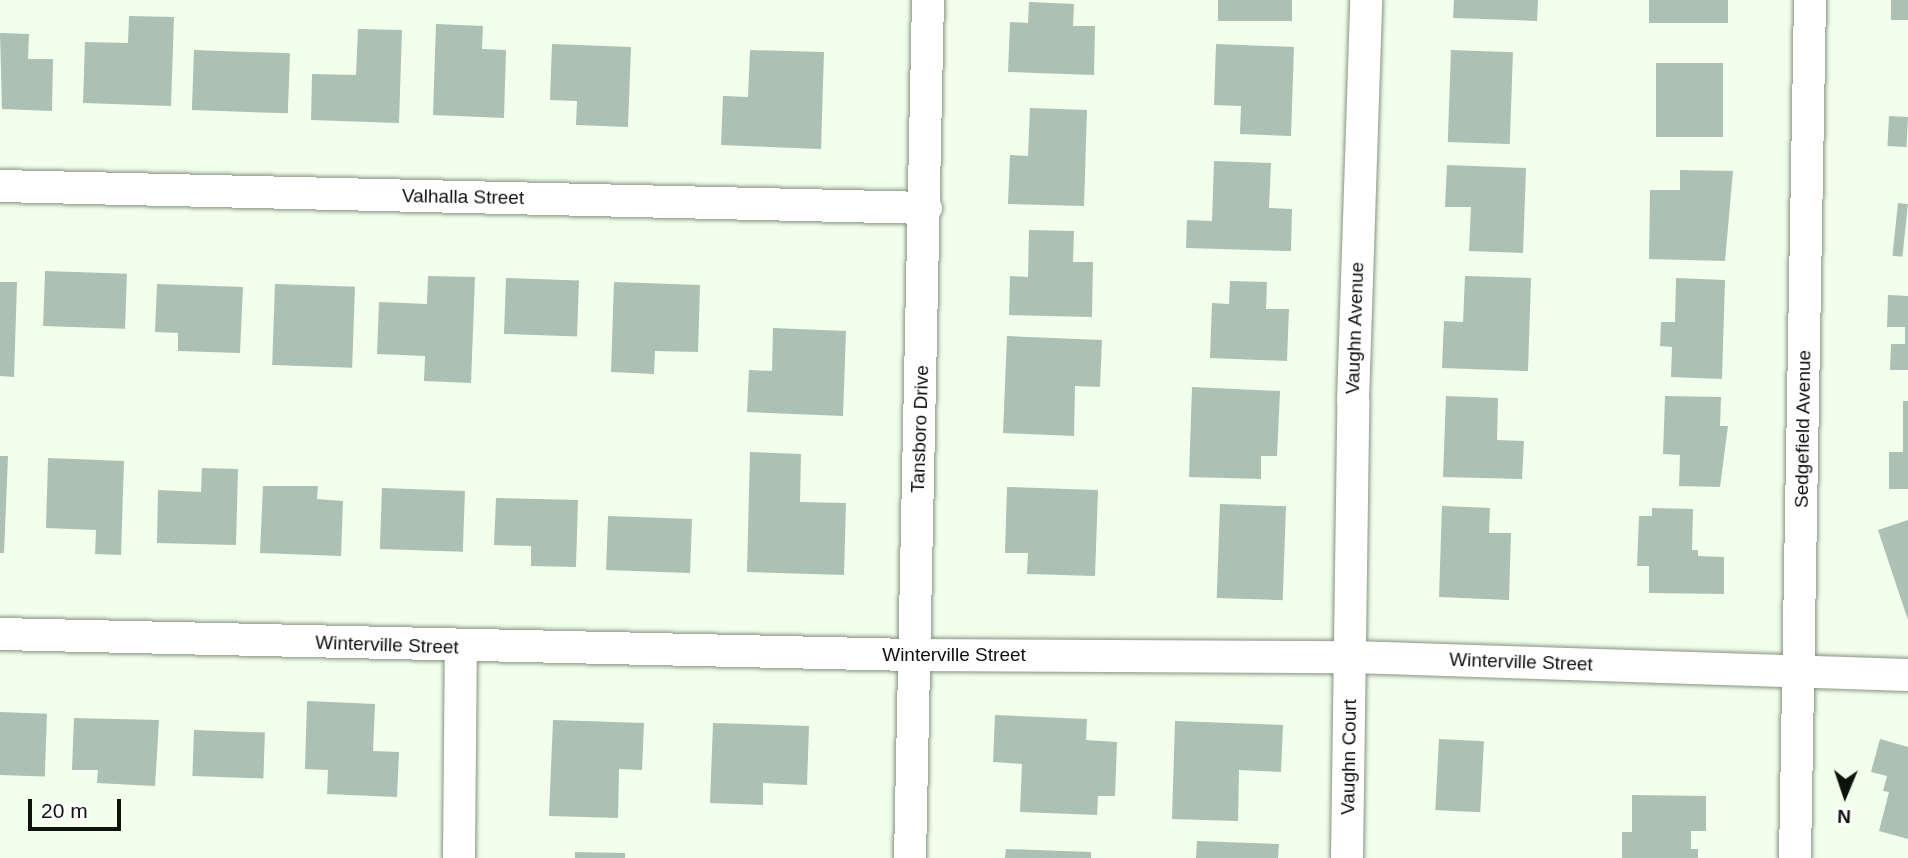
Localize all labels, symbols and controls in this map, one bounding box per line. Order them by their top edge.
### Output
street label: Valhalla Street [402,185,524,209]
street label: Vaughn Avenue [1341,261,1369,395]
street label: Sedgefield Avenue [1790,349,1816,509]
street label: Tansboro Drive [906,365,934,493]
street label: Winterville Street [315,631,459,659]
street label: Winterville Street [882,644,1026,666]
street label: Winterville Street [1449,648,1593,676]
street label: Vaughn Court [1337,699,1361,815]
north arrow [1810,760,1880,830]
scale bar [32,784,124,828]
text: 20 m [41,799,88,822]
text: N [1837,806,1851,827]

